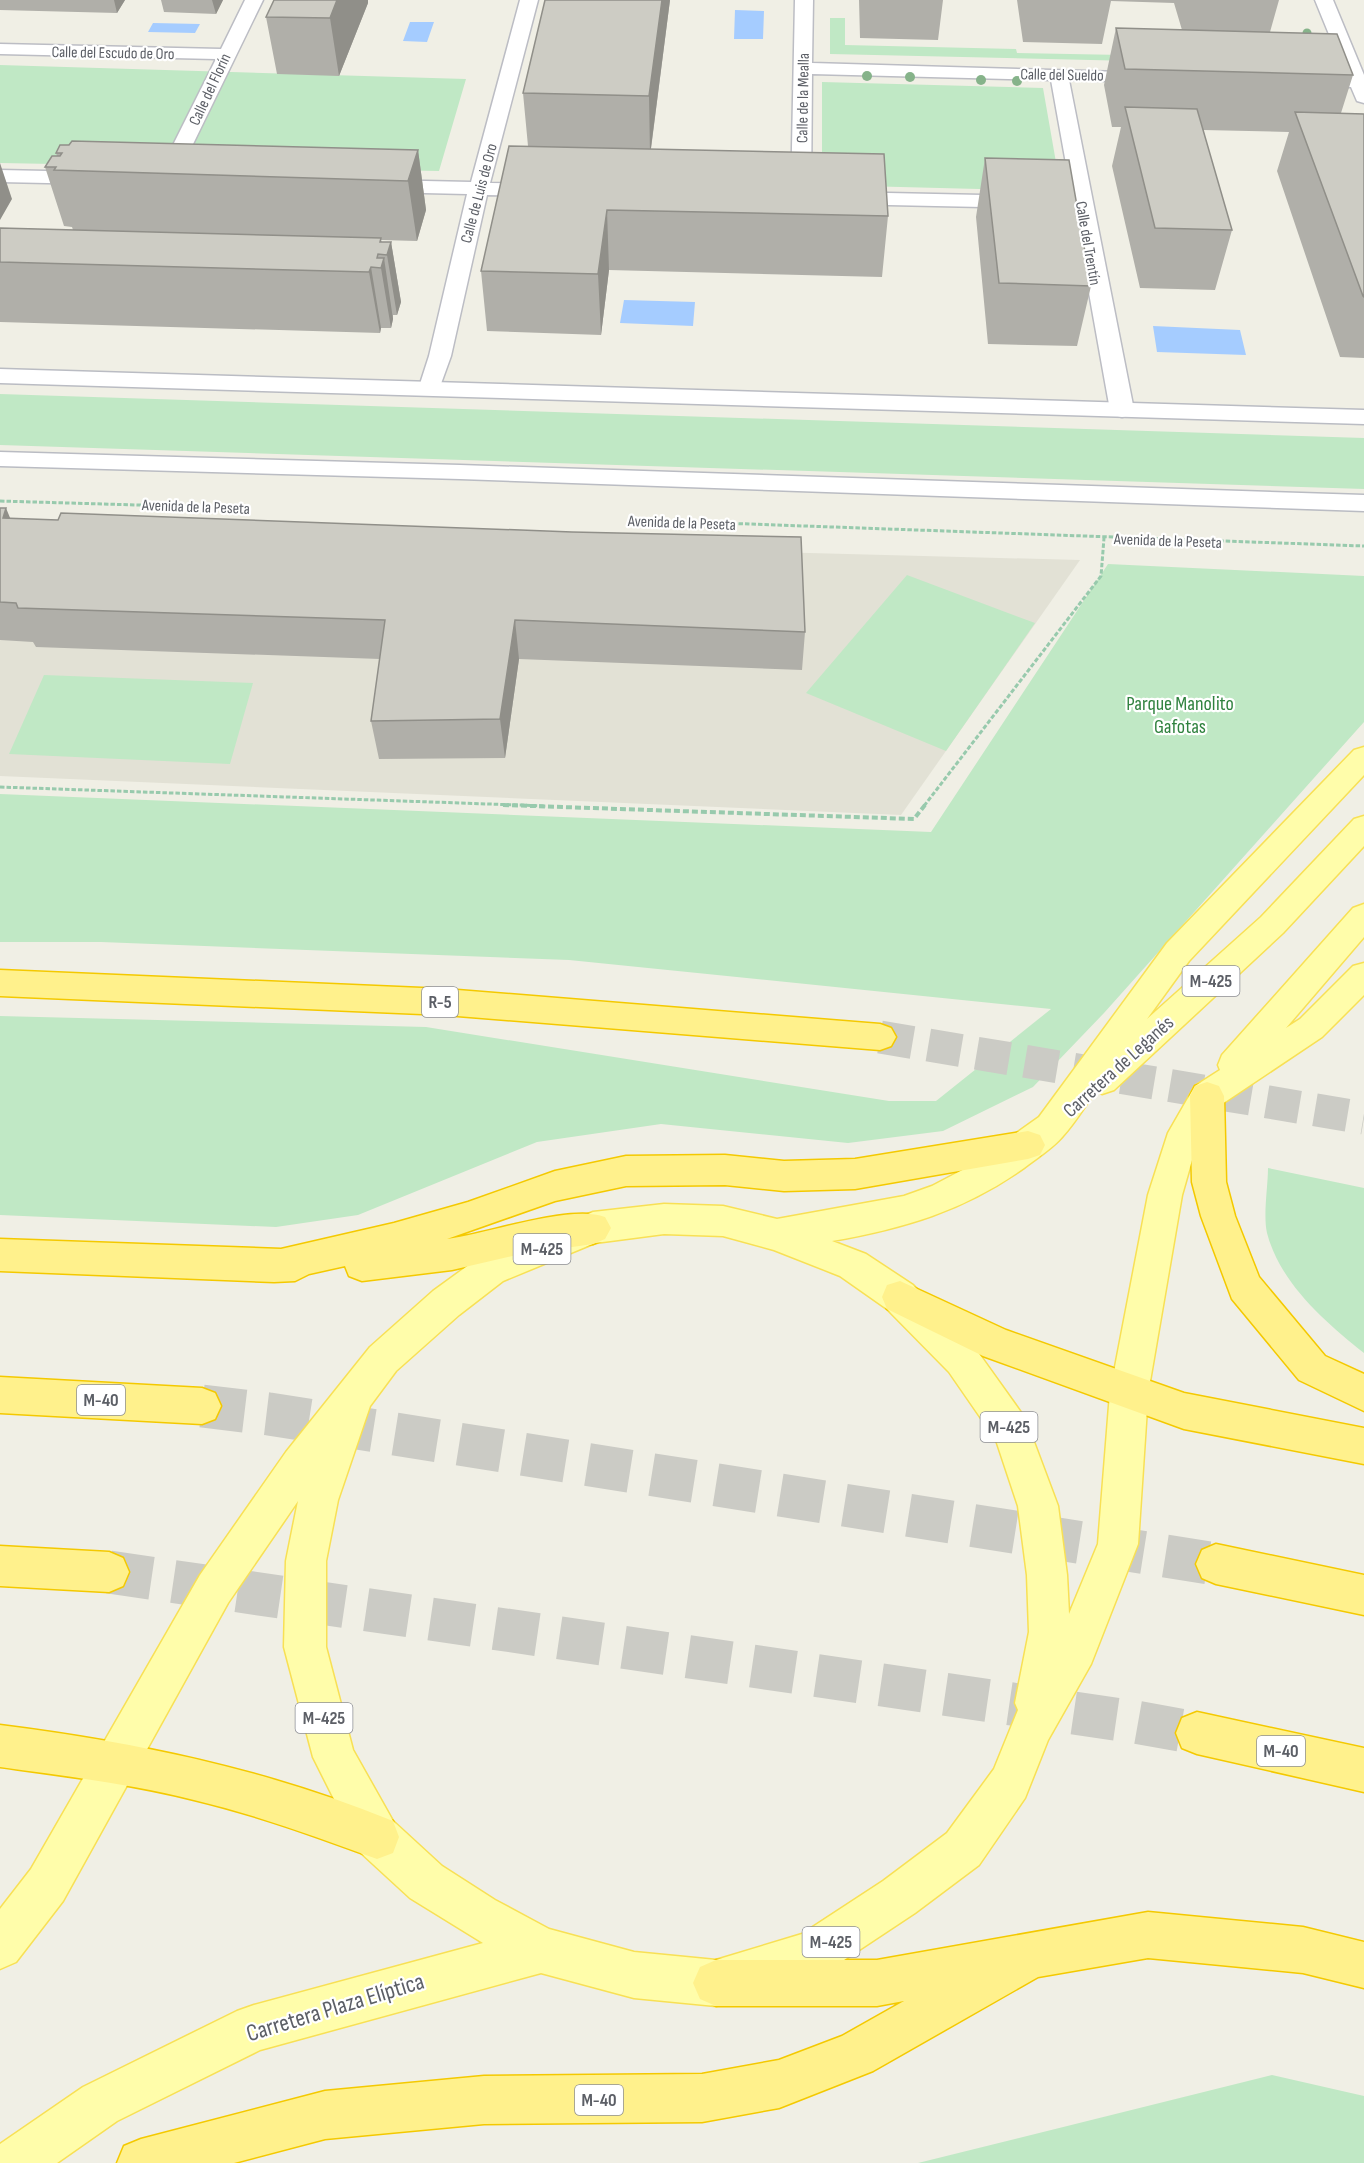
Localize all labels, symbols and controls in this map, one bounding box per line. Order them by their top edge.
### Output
street label: Calle del Escudo de Oro [51,43,175,64]
street label: Calle del Florín [185,51,235,129]
street label: Calle de la Mealla [793,53,814,143]
street label: Calle del Sueldo [1020,65,1104,86]
street label: Calle de Luis de Oro [457,141,502,245]
street label: Calle del Trentín [1071,200,1104,287]
street label: Avenida de la Peseta [141,496,250,519]
street label: Avenida de la Peseta [627,512,736,535]
street label: Avenida de la Peseta [1113,530,1222,553]
park label: Parque Manolito Gafotas [1126,692,1234,739]
road number: M-425 [1182,966,1240,996]
road number: R-5 [422,987,458,1017]
street label: Carretera de Leganés [1058,1011,1179,1123]
road number: M-425 [514,1234,570,1264]
road number: M-40 [77,1385,125,1415]
road number: M-425 [980,1412,1038,1442]
road number: M-425 [296,1703,352,1733]
road number: M-40 [1257,1736,1305,1766]
road number: M-425 [802,1927,860,1957]
street label: Carretera Plaza Elíptica [243,1967,428,2048]
road number: M-40 [575,2085,623,2115]

